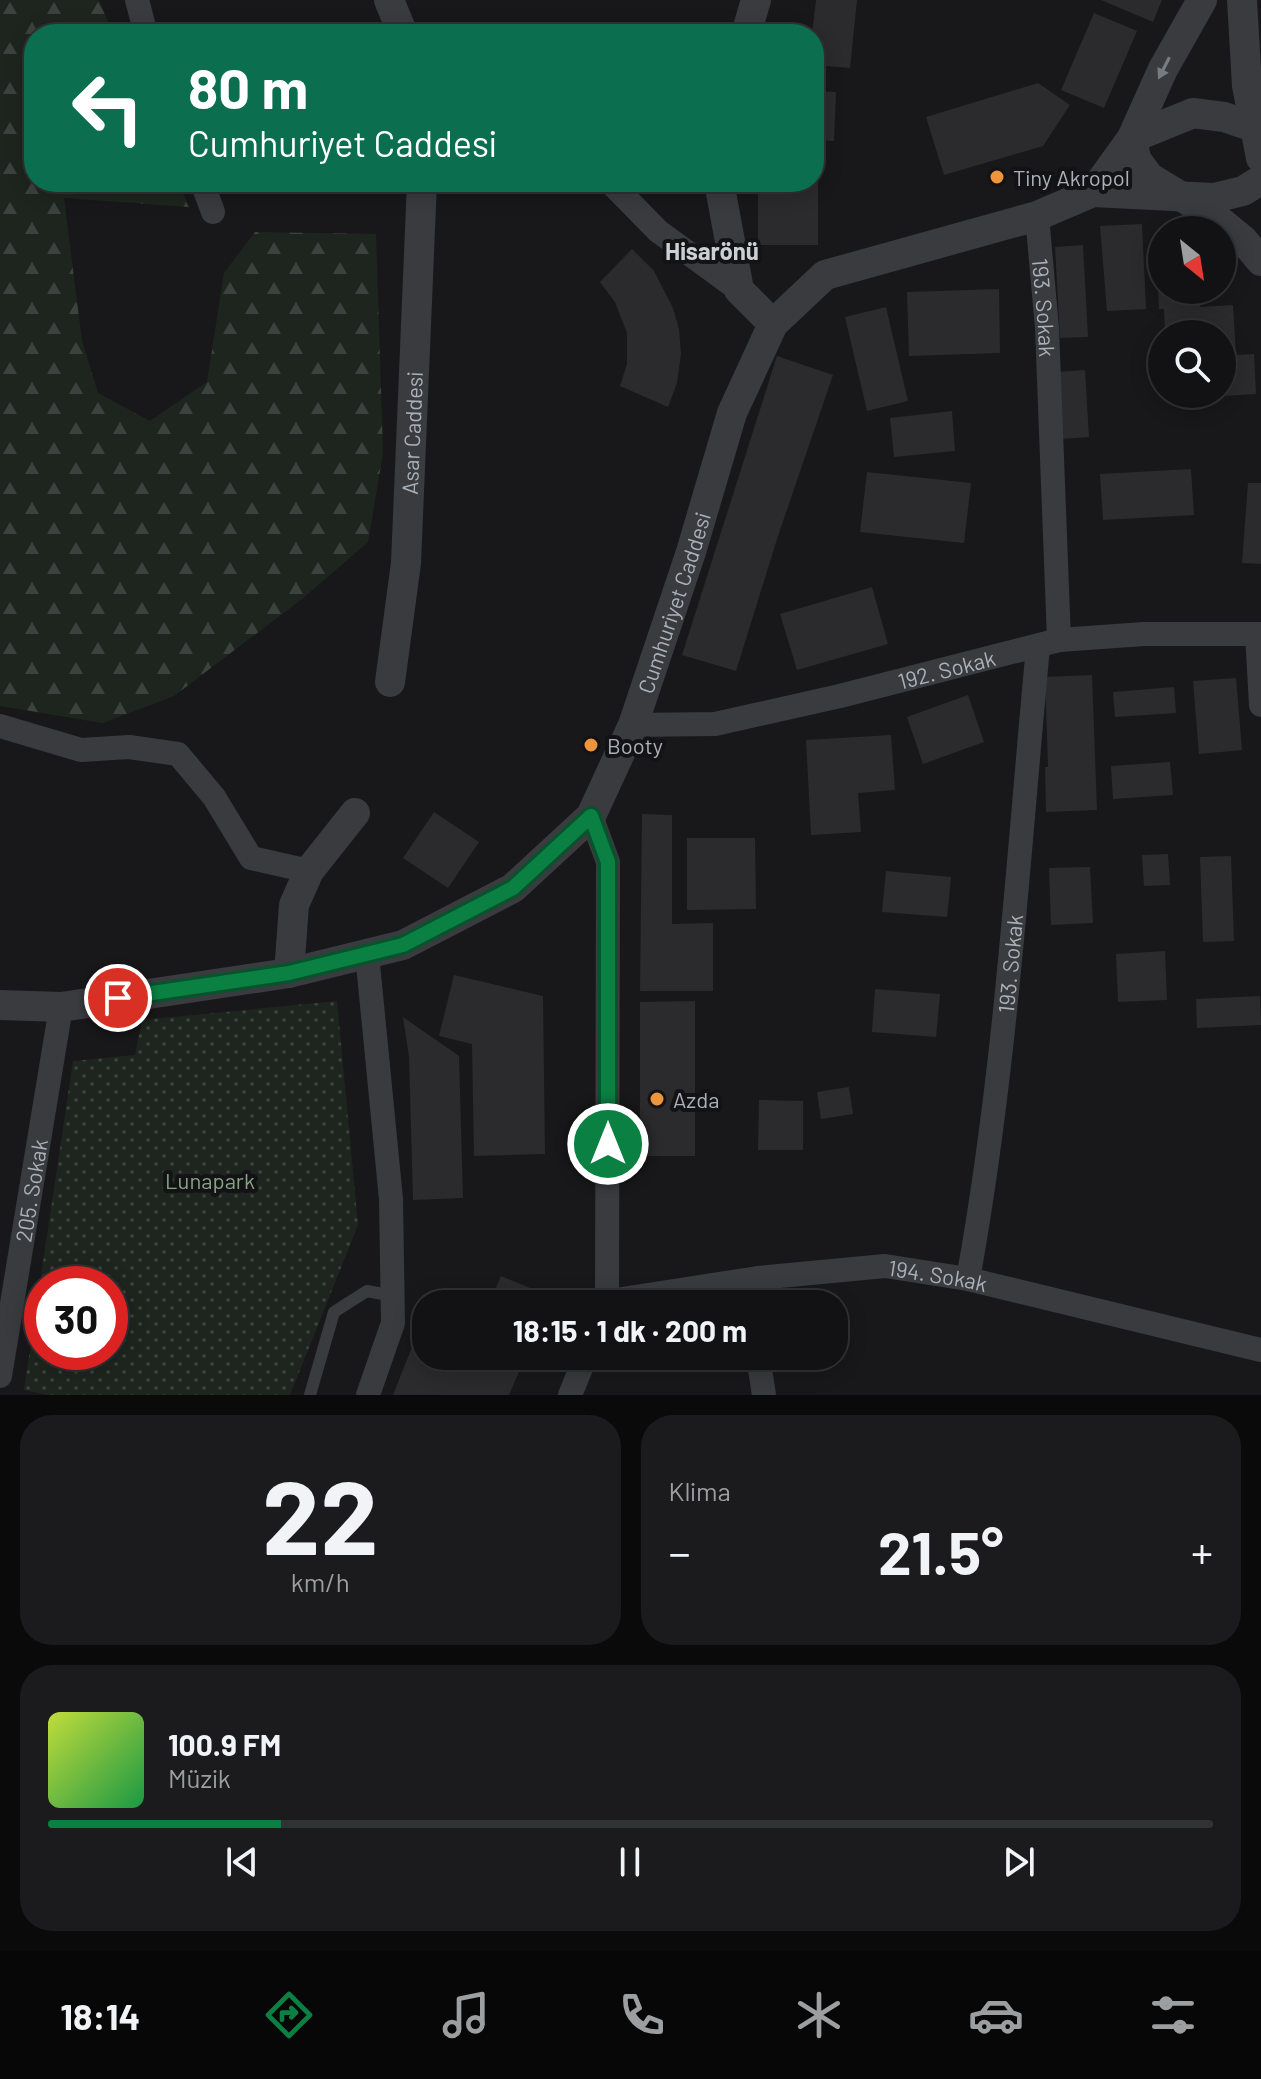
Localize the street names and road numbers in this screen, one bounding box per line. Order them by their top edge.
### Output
street label: 193. Sokak [1028,257,1061,358]
street label: Asar Caddesi [396,371,427,495]
street label: Cumhuriyet Caddesi [632,509,715,697]
street label: 192. Sokak [895,644,998,694]
street label: 193. Sokak [992,913,1027,1014]
street label: 205. Sokak [9,1137,52,1244]
street label: 194. Sokak [887,1254,990,1296]

